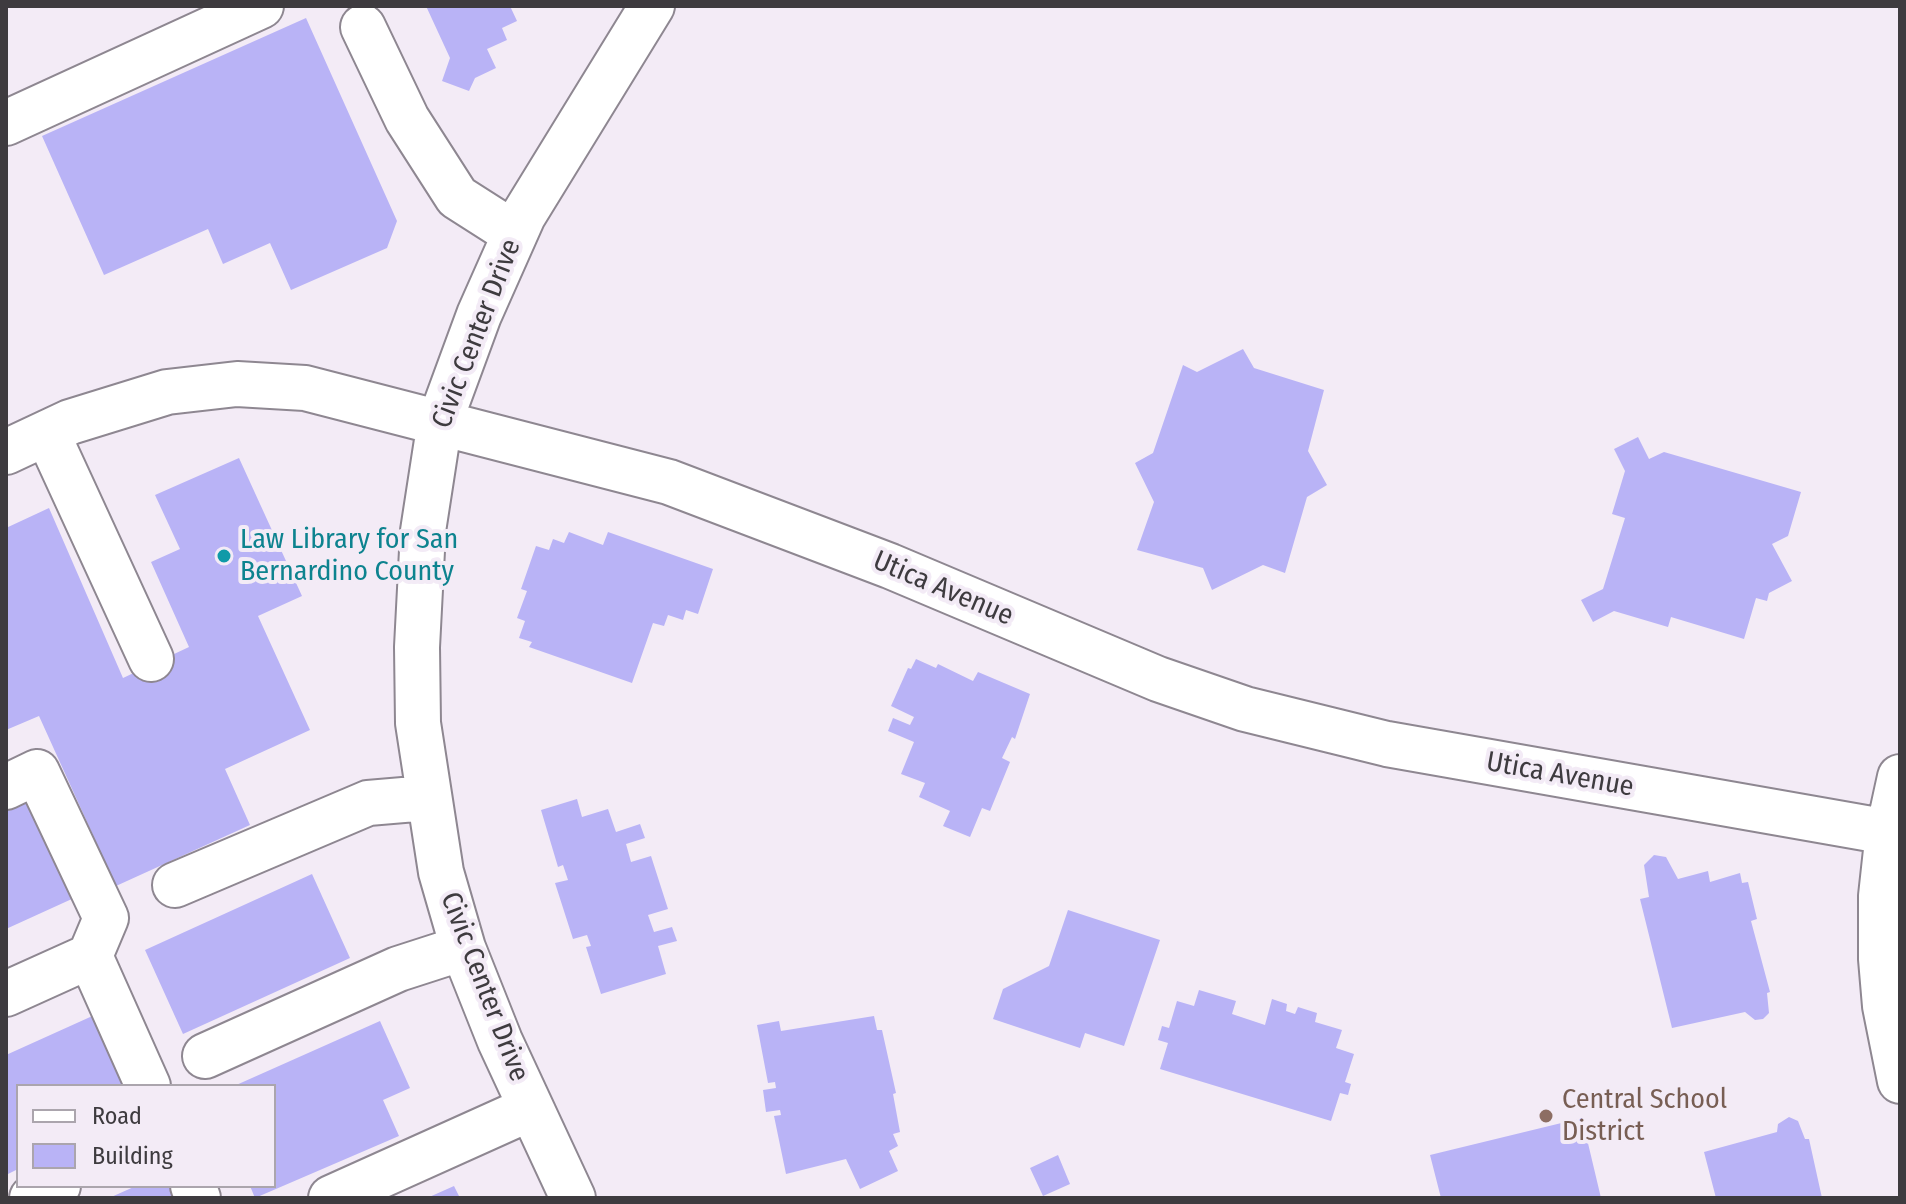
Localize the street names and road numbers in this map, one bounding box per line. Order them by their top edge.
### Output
street label: Civic Center Drive [426,235,528,433]
street label: Utica Avenue [868,544,1018,634]
street label: Utica Avenue [1484,746,1636,804]
street label: Civic Center Drive [433,888,535,1086]

